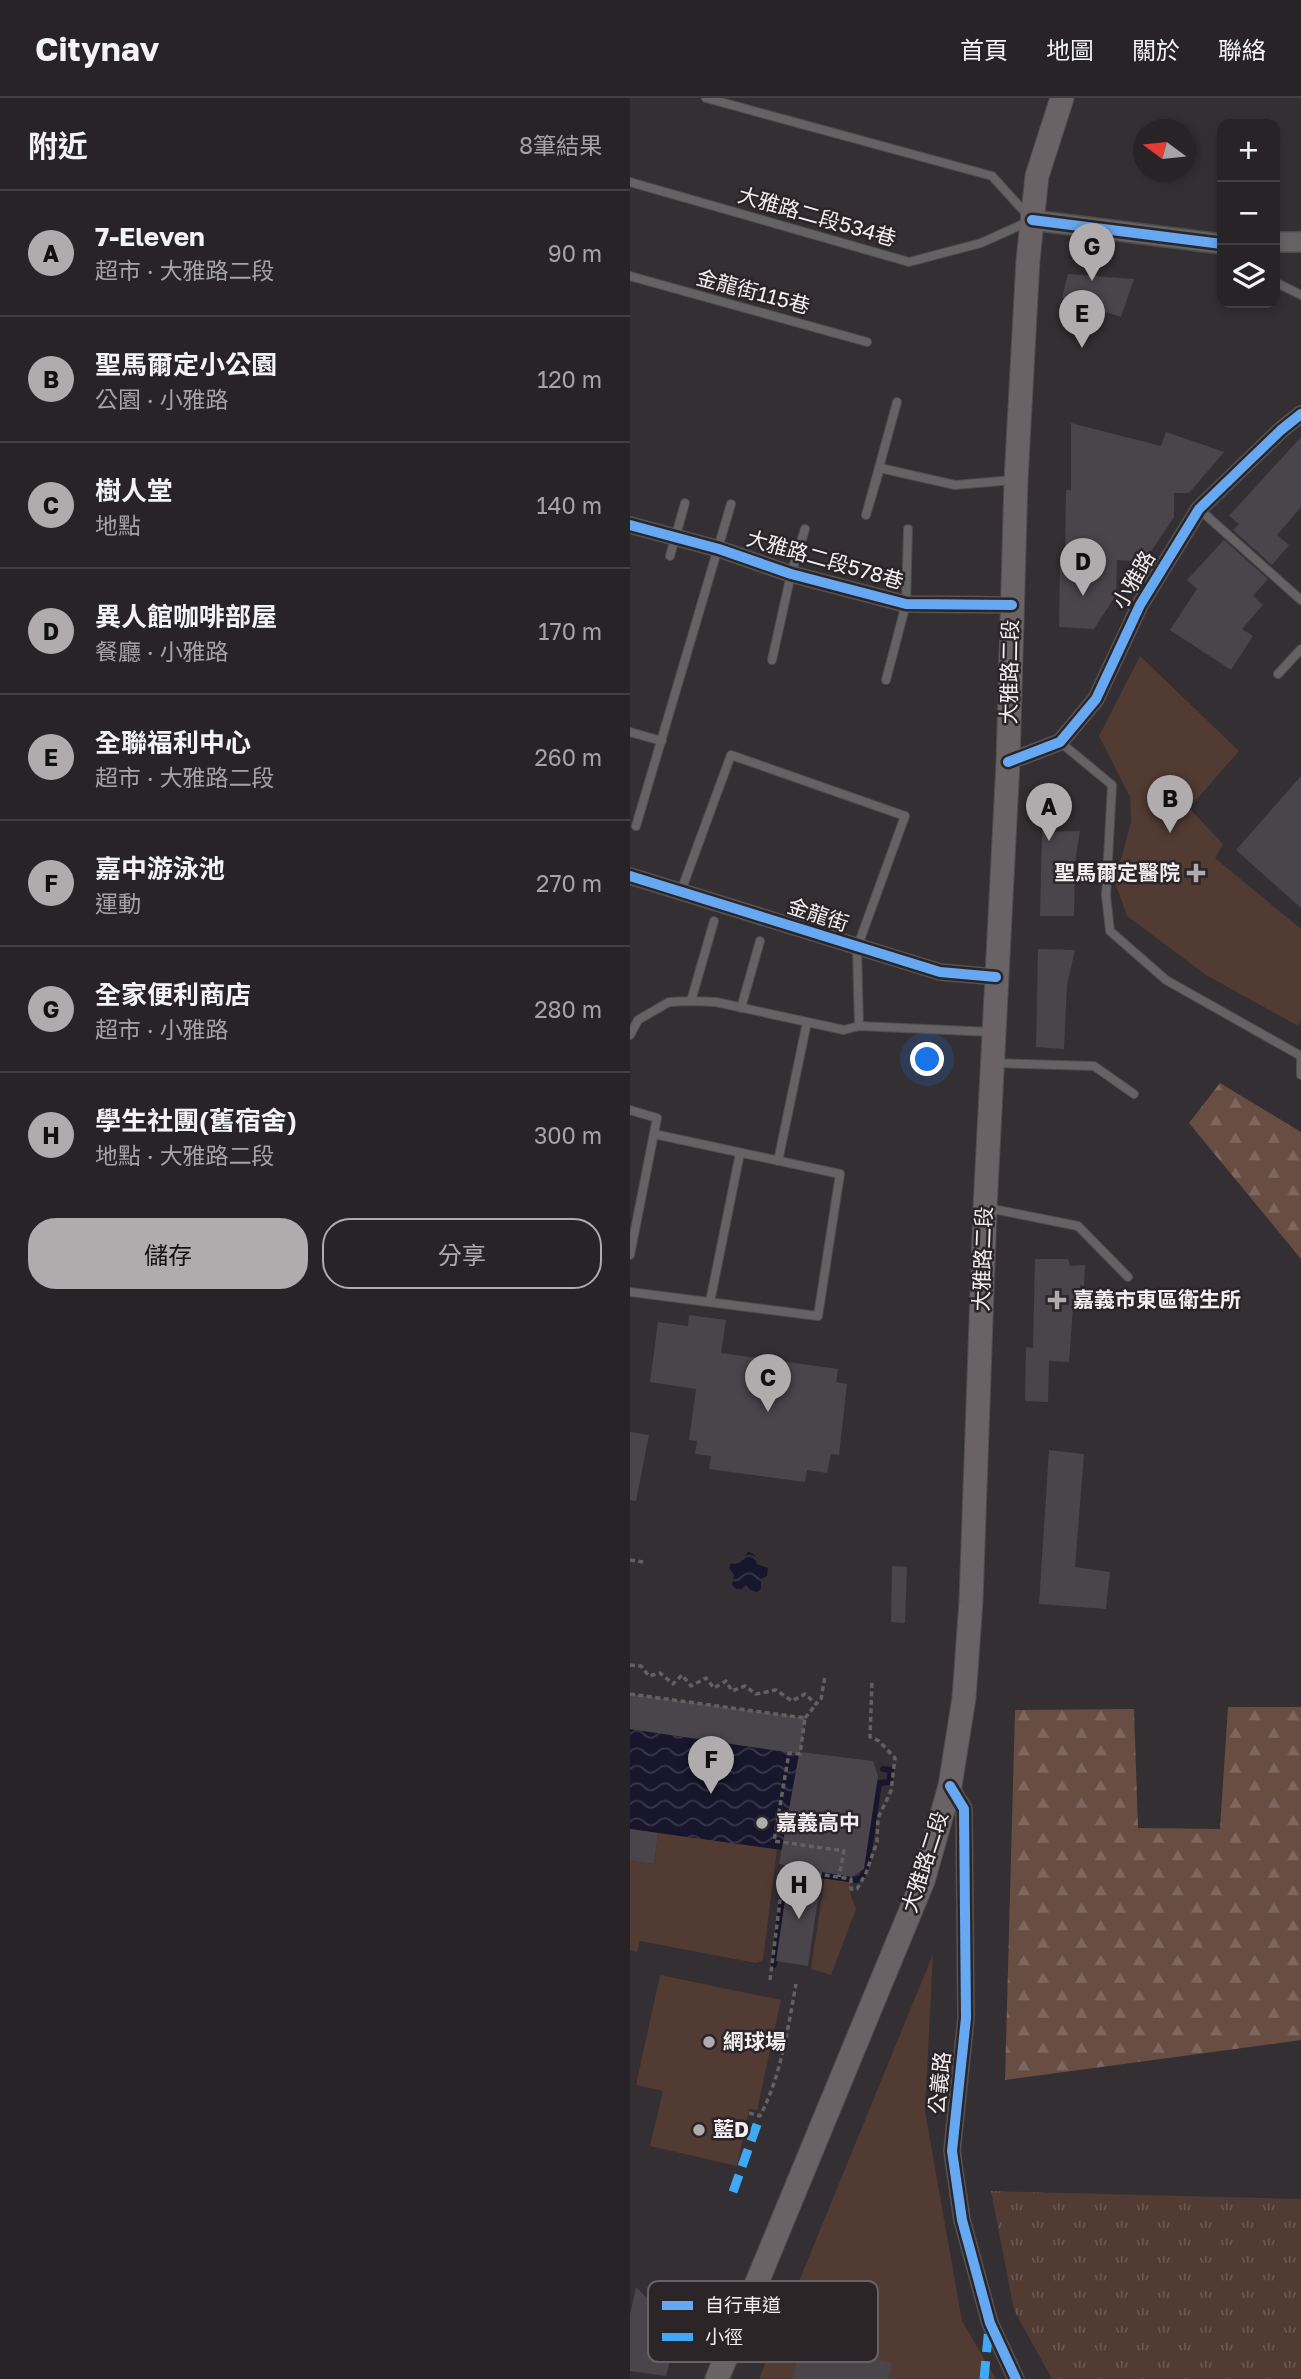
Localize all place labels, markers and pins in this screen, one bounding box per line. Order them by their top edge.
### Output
pin: G [1069,223,1115,281]
pin: E [1059,290,1105,348]
pin: D [1060,538,1106,596]
pin: B [1147,775,1193,833]
pin: A [1026,783,1072,841]
place label: 聖馬爾定醫院 [1054,859,1180,885]
marker: 聖馬爾定醫院 [1186,863,1206,883]
place label: 嘉義市東區衛生所 [1073,1286,1241,1312]
marker: 嘉義市東區衛生所 [1047,1290,1067,1310]
pin: C [745,1354,791,1412]
pin: F [688,1736,734,1794]
place label: 嘉義高中 [776,1809,860,1835]
marker: 嘉義高中 [754,1815,770,1831]
pin: H [776,1861,822,1919]
place label: 網球場 [723,2028,786,2054]
marker: 網球場 [701,2034,717,2050]
place label: 藍D [713,2116,749,2142]
marker: 藍D [691,2122,707,2138]

